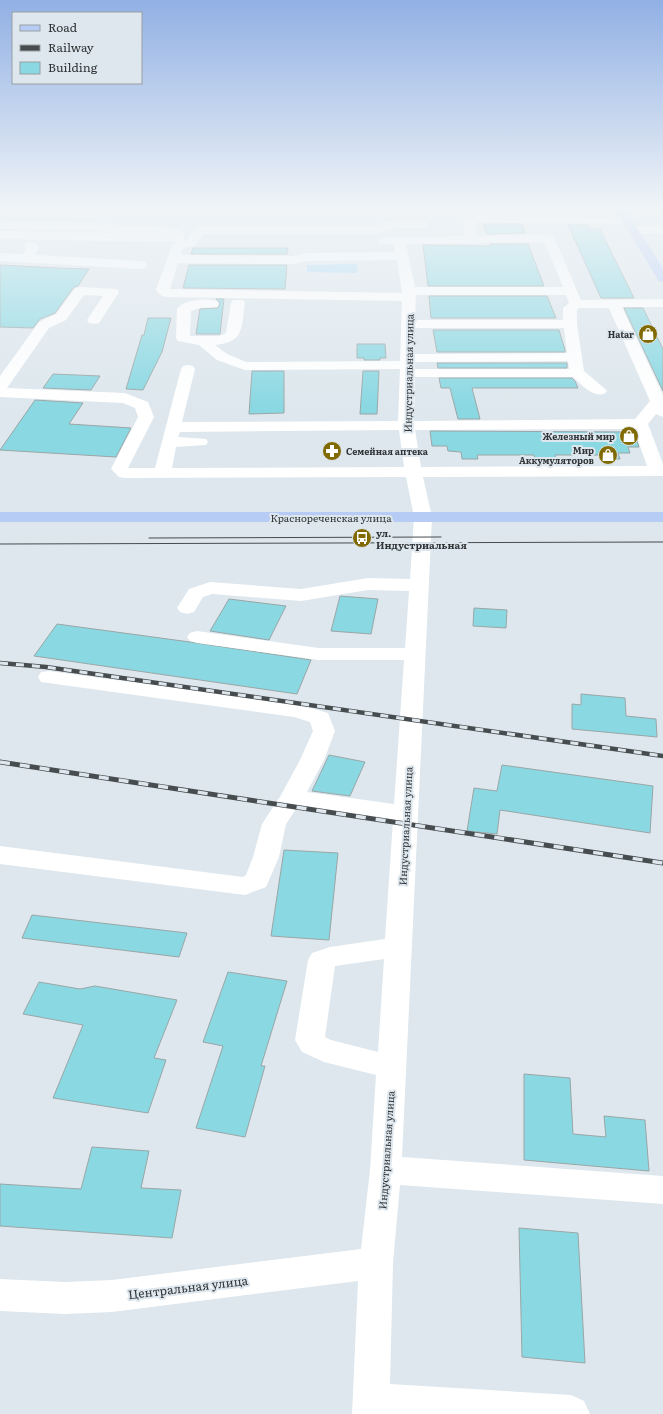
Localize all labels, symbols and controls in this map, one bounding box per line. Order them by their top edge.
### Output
legend [12,12,142,84]
text: Road [48,18,78,36]
text: Railway [48,38,94,56]
text: Building [48,58,98,76]
street label: Индустриальная улица [399,313,417,432]
shop icon: Hatar [637,323,659,345]
place label: Hatar [608,327,634,341]
shop icon: Железный мир [618,425,640,447]
place label: Железный мир [543,429,615,443]
pharmacy icon: Семейная аптека [321,440,343,462]
place label: Мир Аккумуляторов [519,443,595,467]
place label: Семейная аптека [346,444,429,458]
shop icon: Мир Аккумуляторов [597,444,619,466]
street label: Краснореченская улица [270,510,392,525]
place label: ул. Индустриальная [376,525,467,552]
bus stop icon: ул. Индустриальная [351,527,373,549]
street label: Индустриальная улица [394,766,416,886]
street label: Индустриальная улица [374,1090,398,1210]
street label: Центральная улица [127,1271,250,1303]

